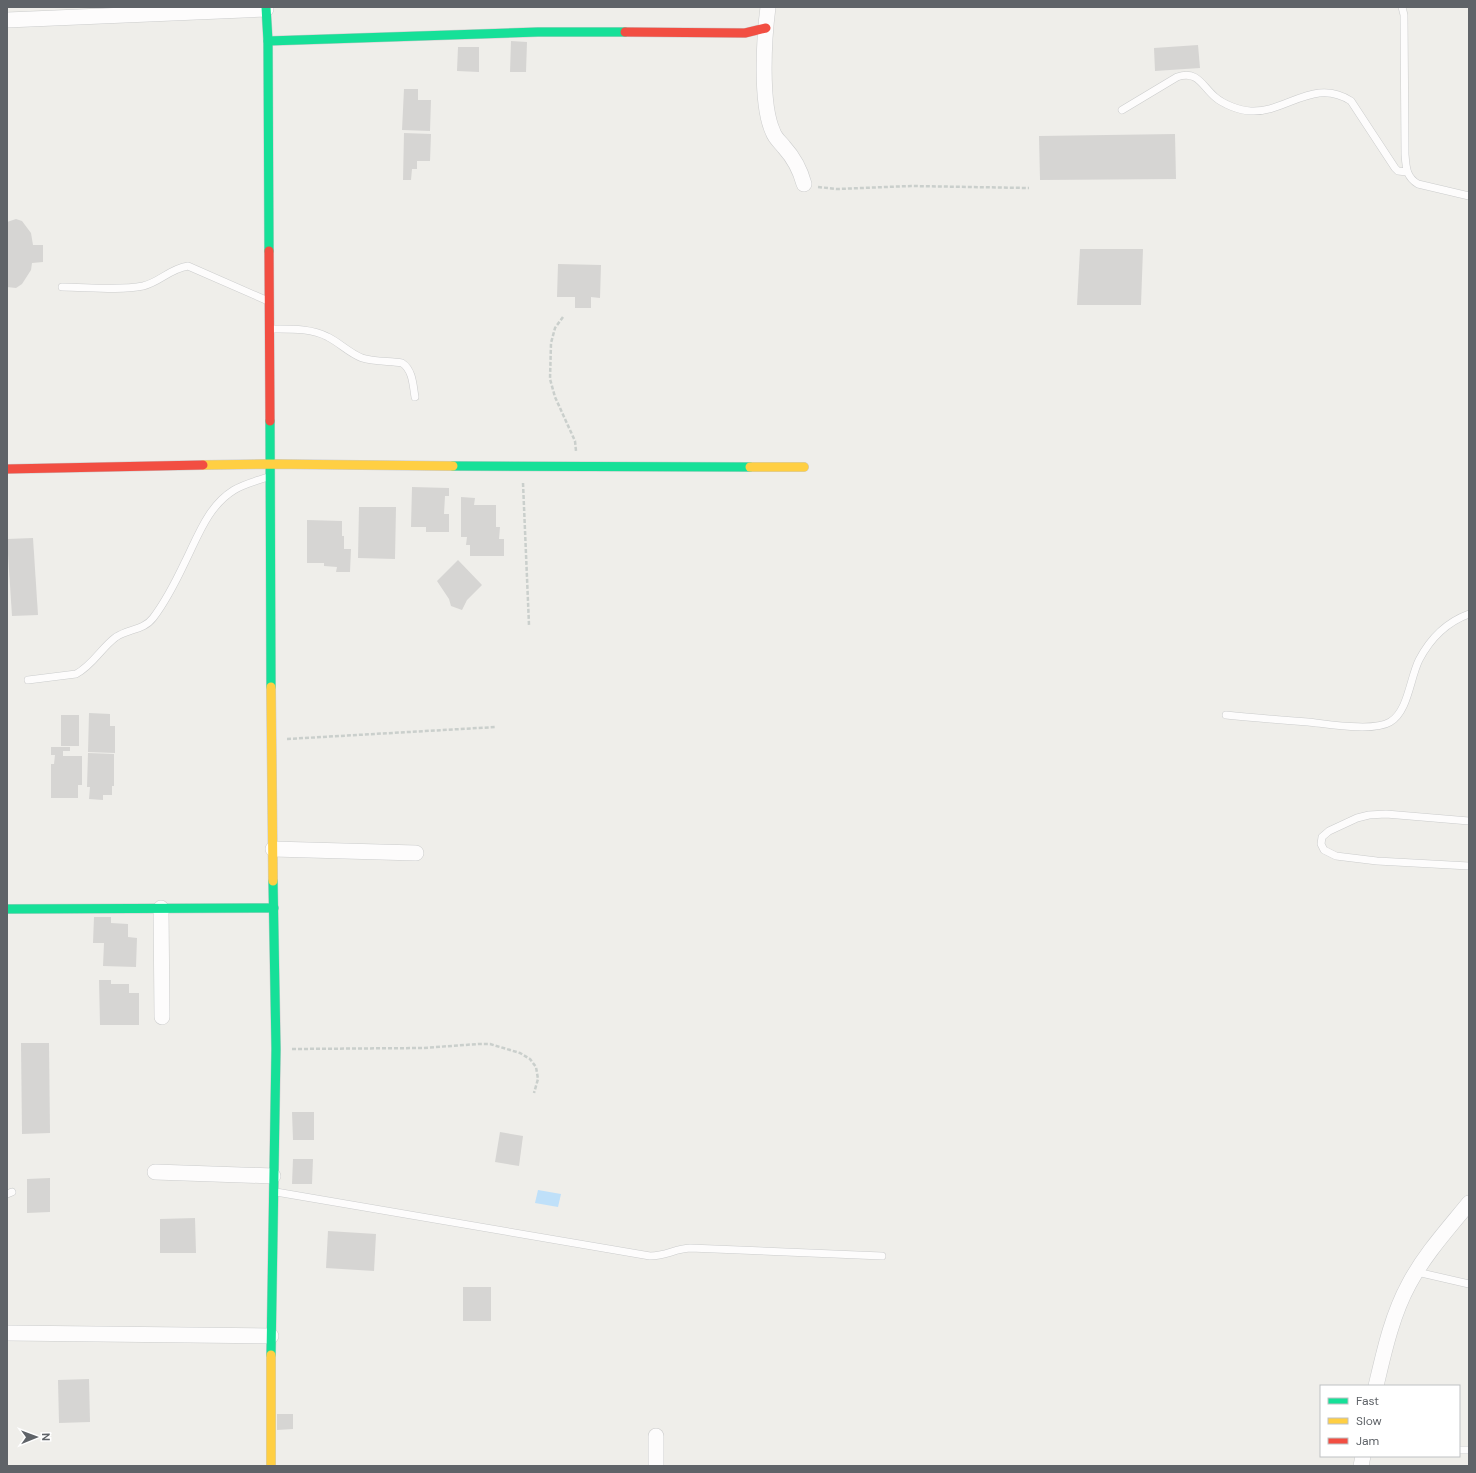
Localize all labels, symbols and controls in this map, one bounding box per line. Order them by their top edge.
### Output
legend [1320,1385,1460,1457]
text: Fast [1356,1393,1379,1409]
text: Slow [1356,1413,1382,1429]
north arrow [16,1417,56,1457]
text: N [39,1433,53,1441]
text: Jam [1356,1433,1379,1449]

